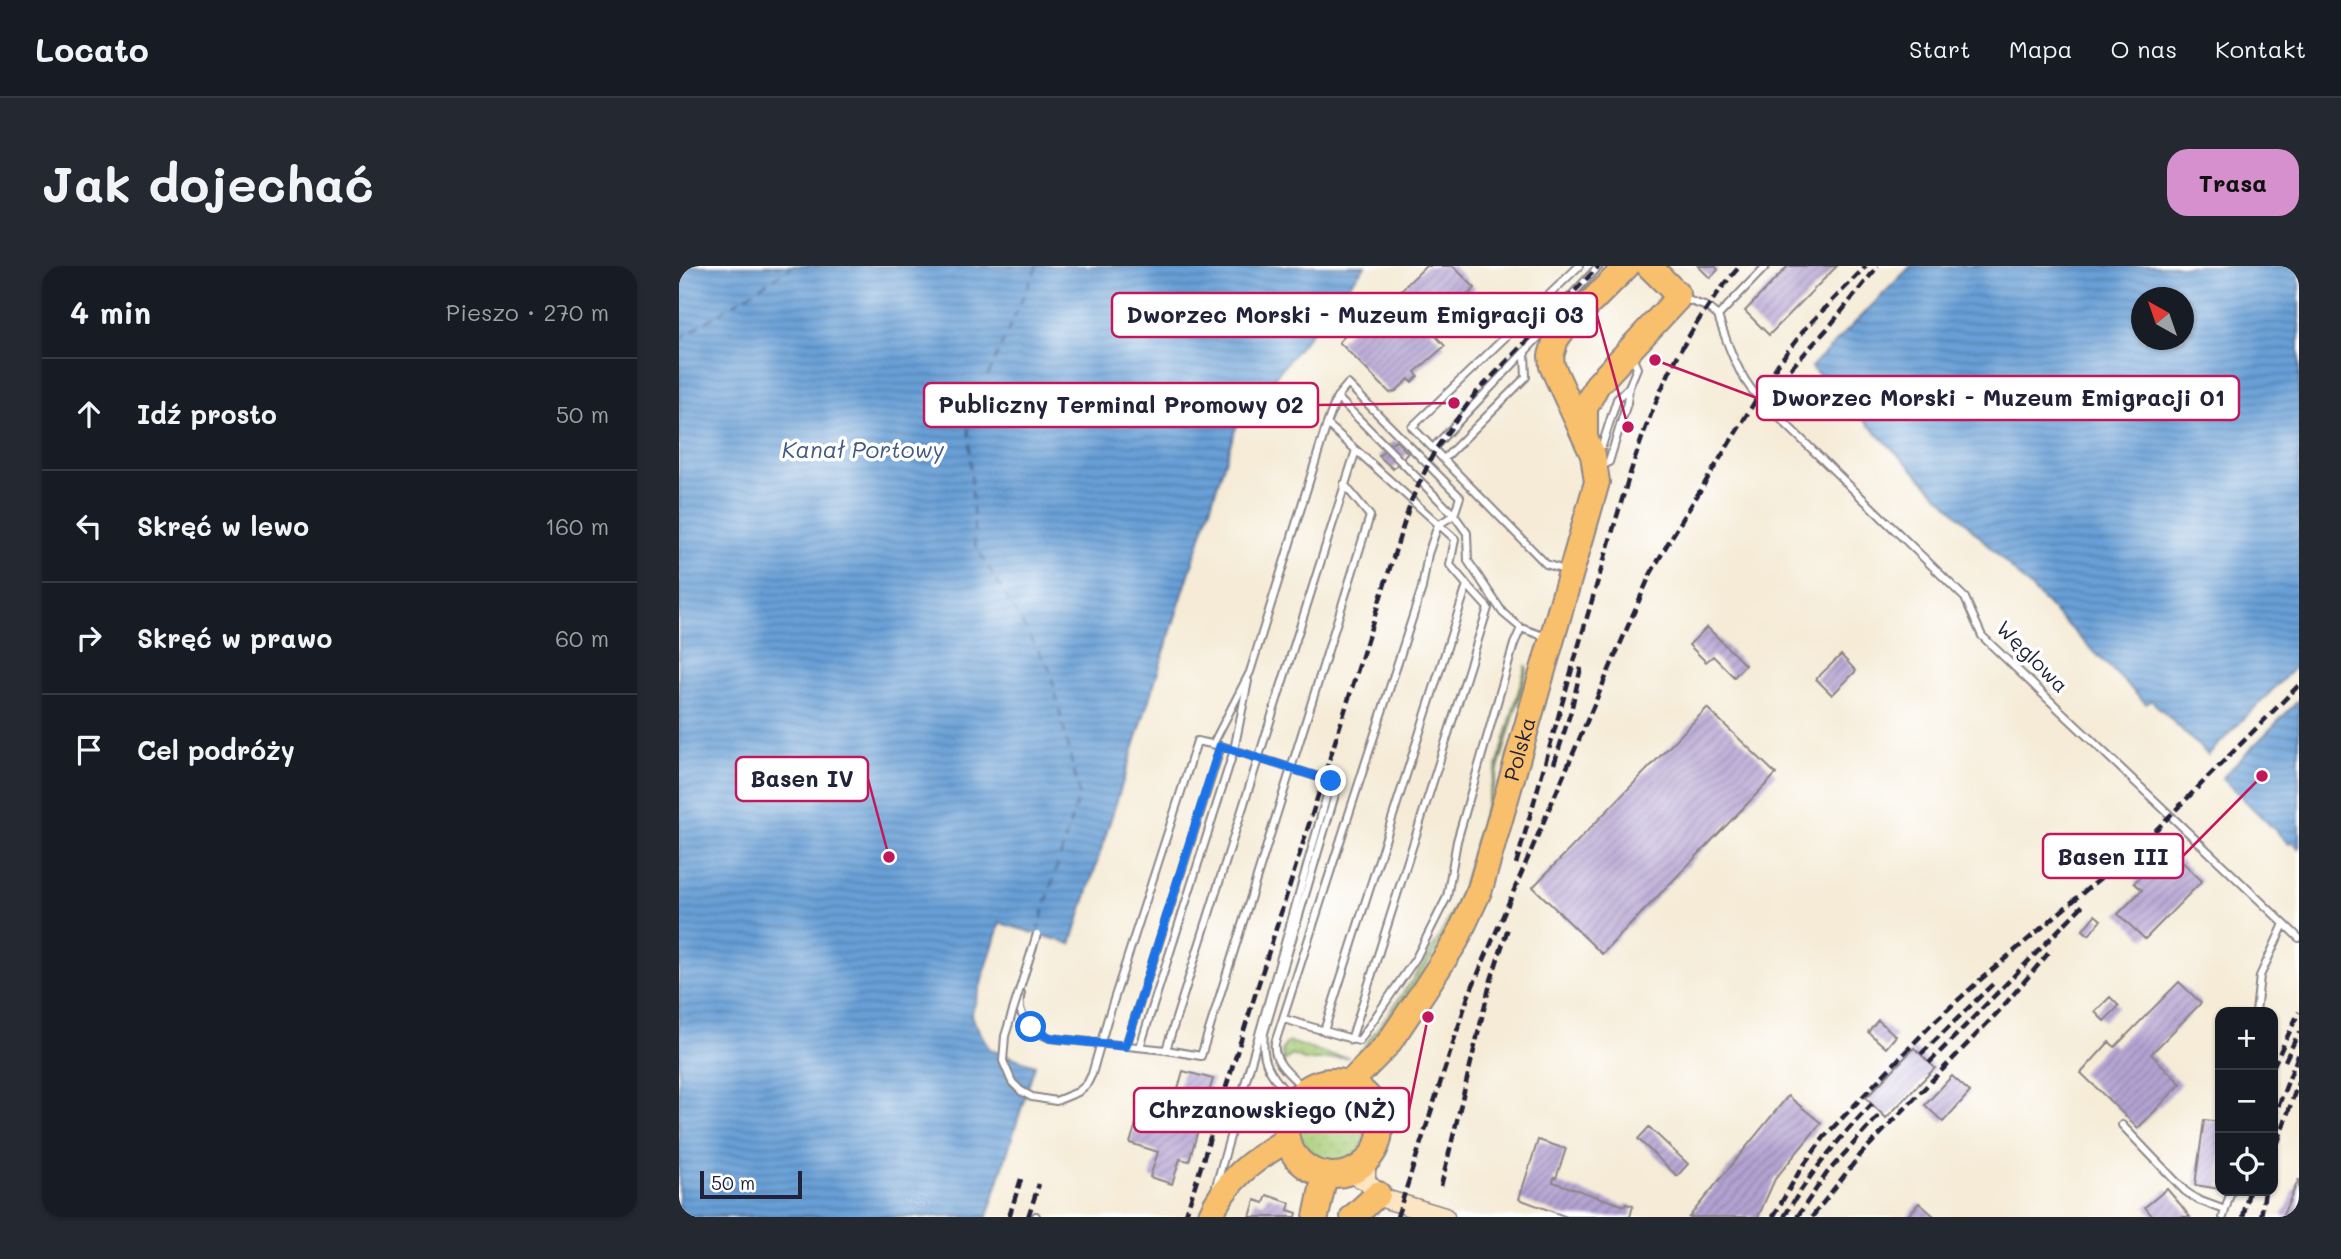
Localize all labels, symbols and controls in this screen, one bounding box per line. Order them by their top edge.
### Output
text: Locato [35,27,149,70]
text: Start [1909,33,1971,64]
text: Mapa [2009,33,2072,64]
text: O nas [2110,33,2177,64]
text: Kontakt [2215,33,2306,64]
button: Trasa [2167,149,2299,216]
text: Jak dojechać [42,151,374,214]
north arrow [2131,287,2194,350]
text: 4 min [70,292,151,332]
callout: Dworzec Morski - Muzeum Emigracji 03 [1112,293,1597,337]
text: Pieszo · 270 m [446,297,609,327]
text: Dworzec Morski - Muzeum Emigracji 03 [1126,299,1584,329]
callout: Dworzec Morski - Muzeum Emigracji 01 [1757,376,2239,420]
text: Dworzec Morski - Muzeum Emigracji 01 [1771,382,2225,412]
callout: Publiczny Terminal Promowy 02 [924,383,1318,427]
text: Publiczny Terminal Promowy 02 [938,389,1304,419]
icon: ahead [70,395,108,433]
text: Idź prosto [137,397,277,431]
text: 50 m [556,399,609,429]
water label: Kanał Portowy [782,434,944,464]
icon: left [70,507,108,545]
text: Skręć w lewo [137,509,309,543]
text: 160 m [545,511,609,541]
street label: Węglowa [1991,614,2075,698]
icon: right [70,619,108,657]
text: Skręć w prawo [137,621,332,655]
text: 60 m [555,623,609,653]
street label: Polska [1497,714,1541,784]
icon: arrive [70,731,108,769]
text: Cel podróży [137,733,295,767]
callout: Basen IV [736,757,868,801]
text: Basen IV [750,763,854,793]
route end [1315,765,1346,796]
callout: Basen III [2043,834,2183,878]
text: Basen III [2057,841,2169,871]
map controls [2215,1007,2278,1196]
button: + [2215,1007,2278,1070]
route start [1015,1011,1046,1042]
button: − [2215,1070,2278,1133]
callout: Chrzanowskiego (NŻ) [1134,1088,1409,1132]
text: Chrzanowskiego (NŻ) [1149,1094,1395,1124]
button: locate [2215,1133,2278,1196]
scale bar [700,1168,801,1200]
text: 50 m [711,1170,755,1195]

